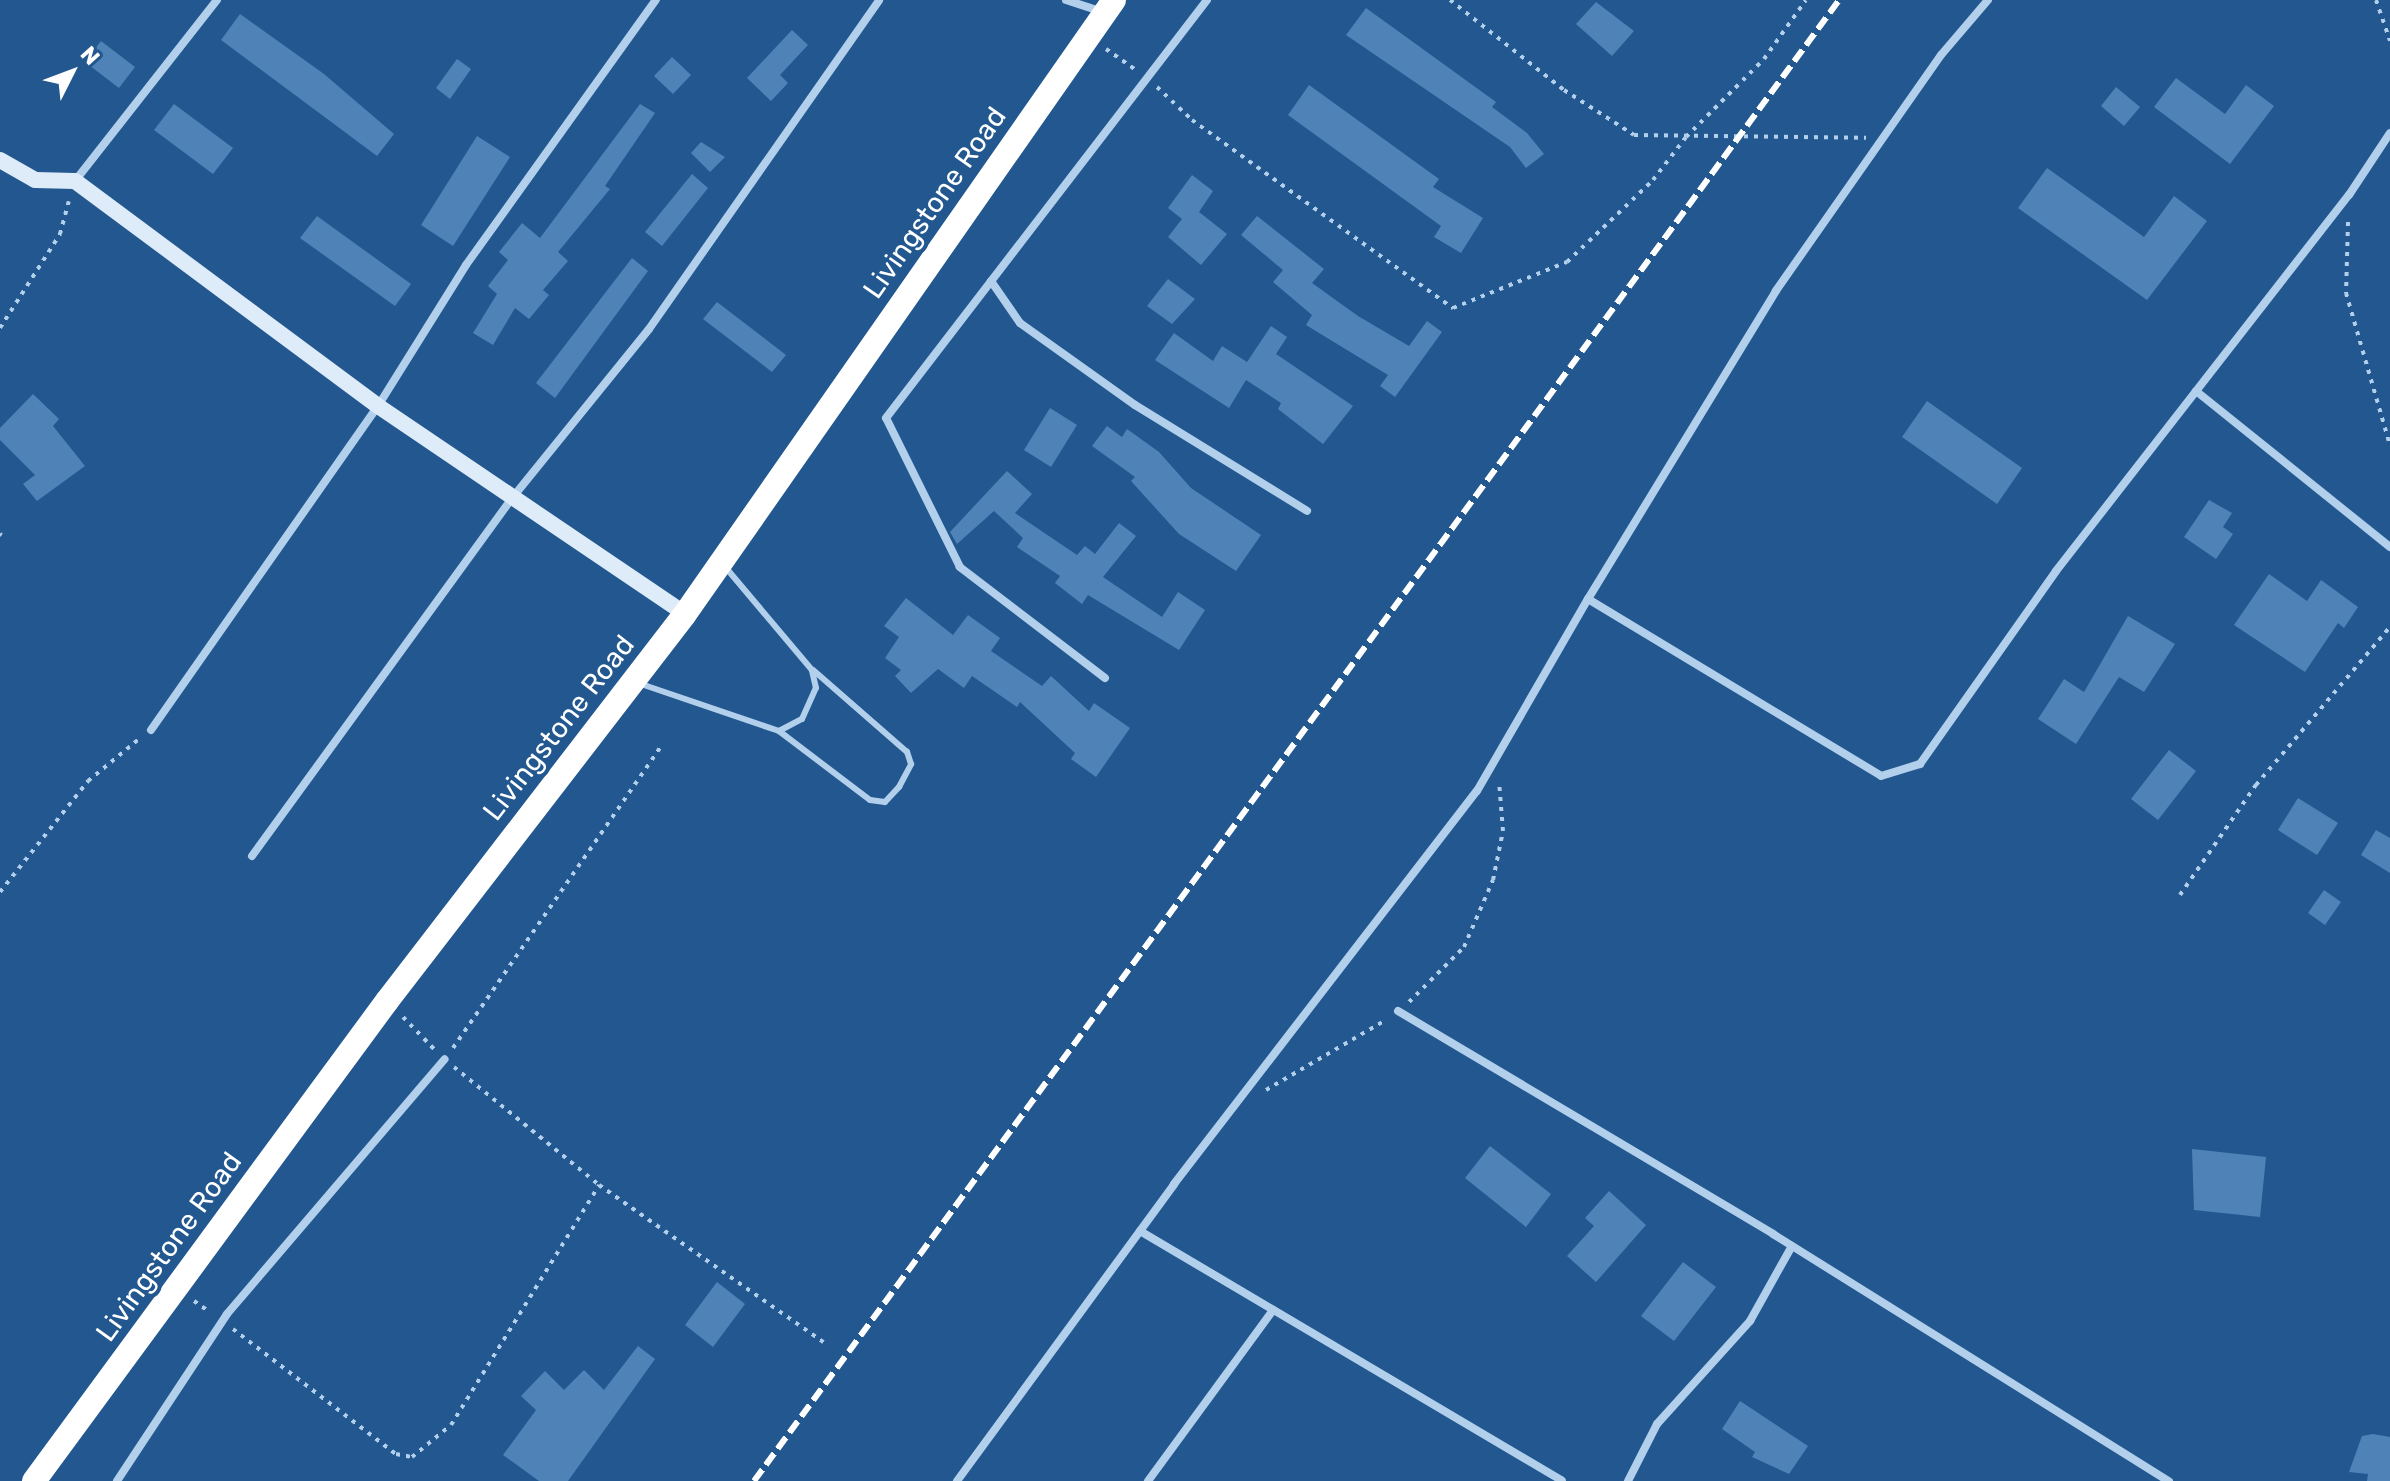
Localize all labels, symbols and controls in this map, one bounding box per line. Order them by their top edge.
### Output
north arrow [32,32,112,112]
text: N [75,41,106,71]
street label: Livingstone Road [857,101,1013,305]
street label: Livingstone Road [476,629,642,827]
street label: Livingstone Road [89,1146,249,1348]

